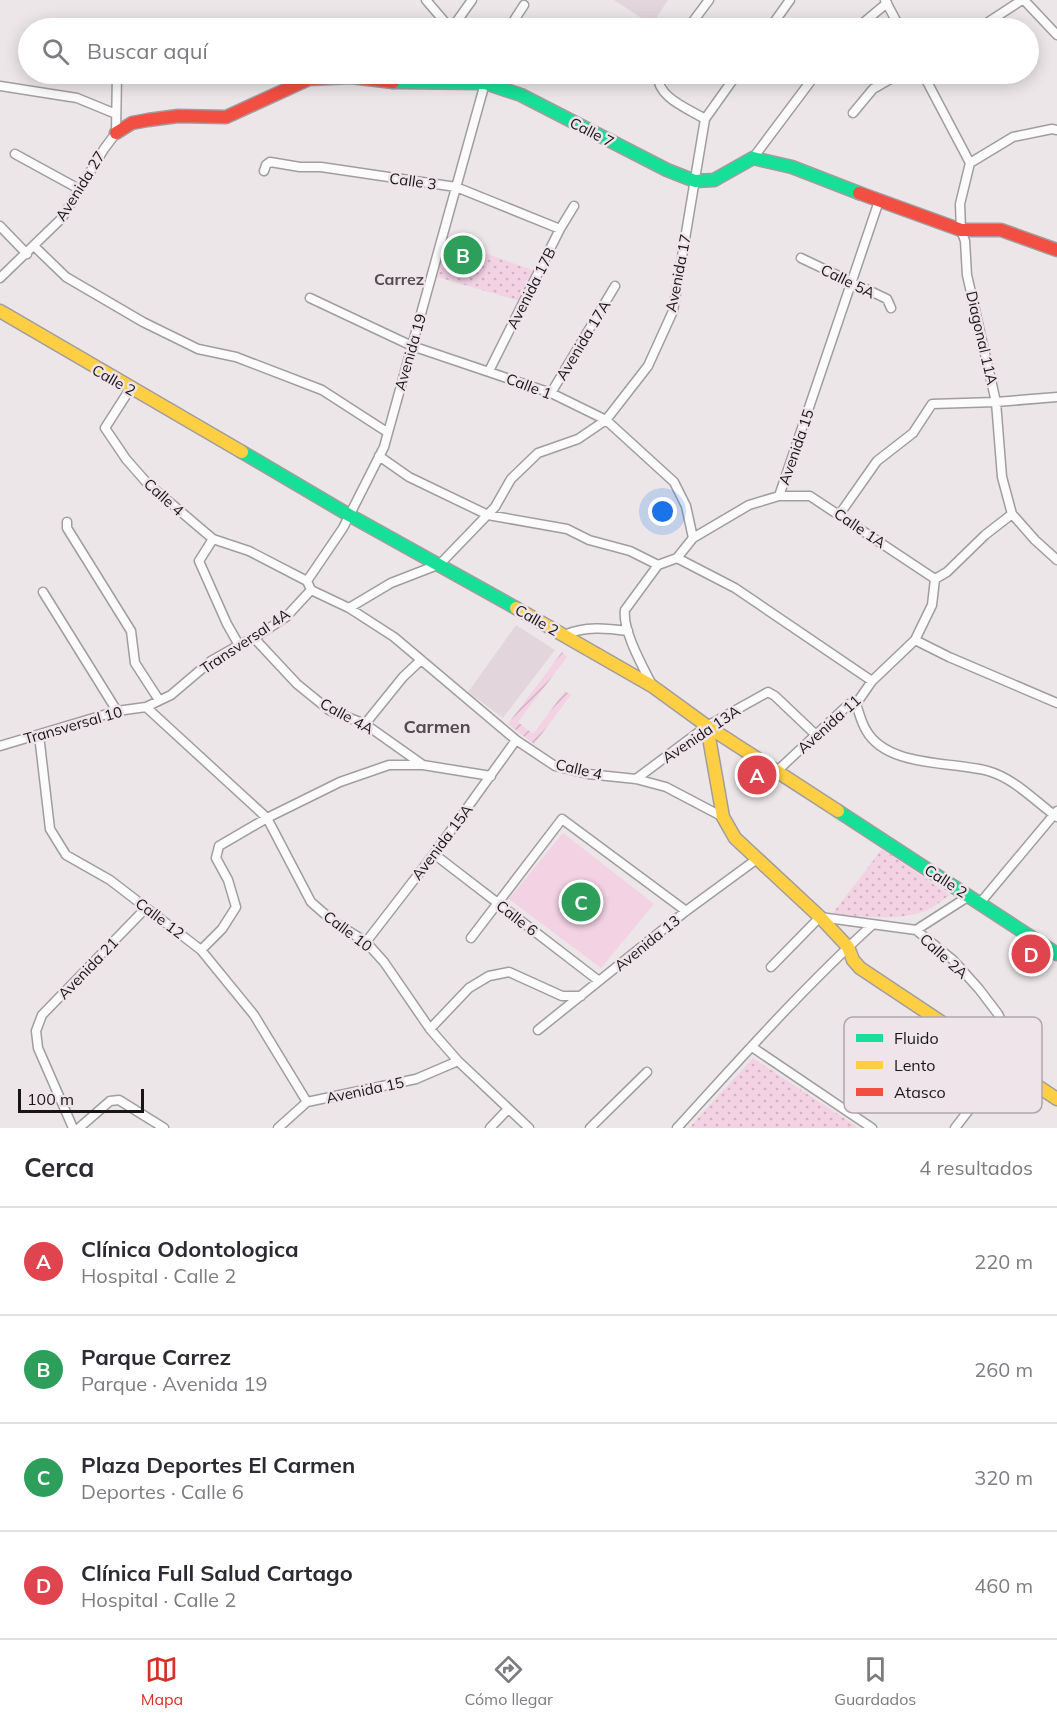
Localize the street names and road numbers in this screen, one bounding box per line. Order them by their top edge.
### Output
street label: Calle 7 [567,113,617,151]
street label: Avenida 27 [51,148,109,224]
street label: Calle 3 [388,168,438,194]
street label: Avenida 17 [661,232,695,314]
street label: Avenida 17B [502,244,560,332]
street label: Calle 5A [818,260,878,302]
street label: Diagonal 11A [962,289,1002,387]
street label: Avenida 17A [552,297,614,383]
street label: Avenida 19 [390,311,430,393]
street label: Calle 2 [89,360,139,400]
street label: Calle 1 [504,369,554,403]
street label: Avenida 15 [774,407,818,487]
street label: Calle 4 [140,474,188,520]
street label: Calle 1A [831,504,889,552]
street label: Calle 2 [512,600,562,640]
street label: Transversal 4A [197,604,293,678]
street label: Avenida 11 [793,691,865,757]
street label: Calle 4A [317,694,377,738]
street label: Avenida 13A [658,701,744,767]
street label: Transversal 10 [22,702,124,748]
street label: Calle 4 [554,754,604,784]
street label: Avenida 15A [407,800,477,884]
street label: Calle 2 [921,860,971,902]
street label: Calle 12 [132,893,188,943]
street label: Calle 6 [493,896,541,940]
street label: Calle 10 [320,906,376,956]
street label: Avenida 13 [610,911,684,975]
street label: Calle 2A [916,929,972,983]
street label: Avenida 21 [54,933,122,1003]
street label: Avenida 15 [324,1073,406,1107]

